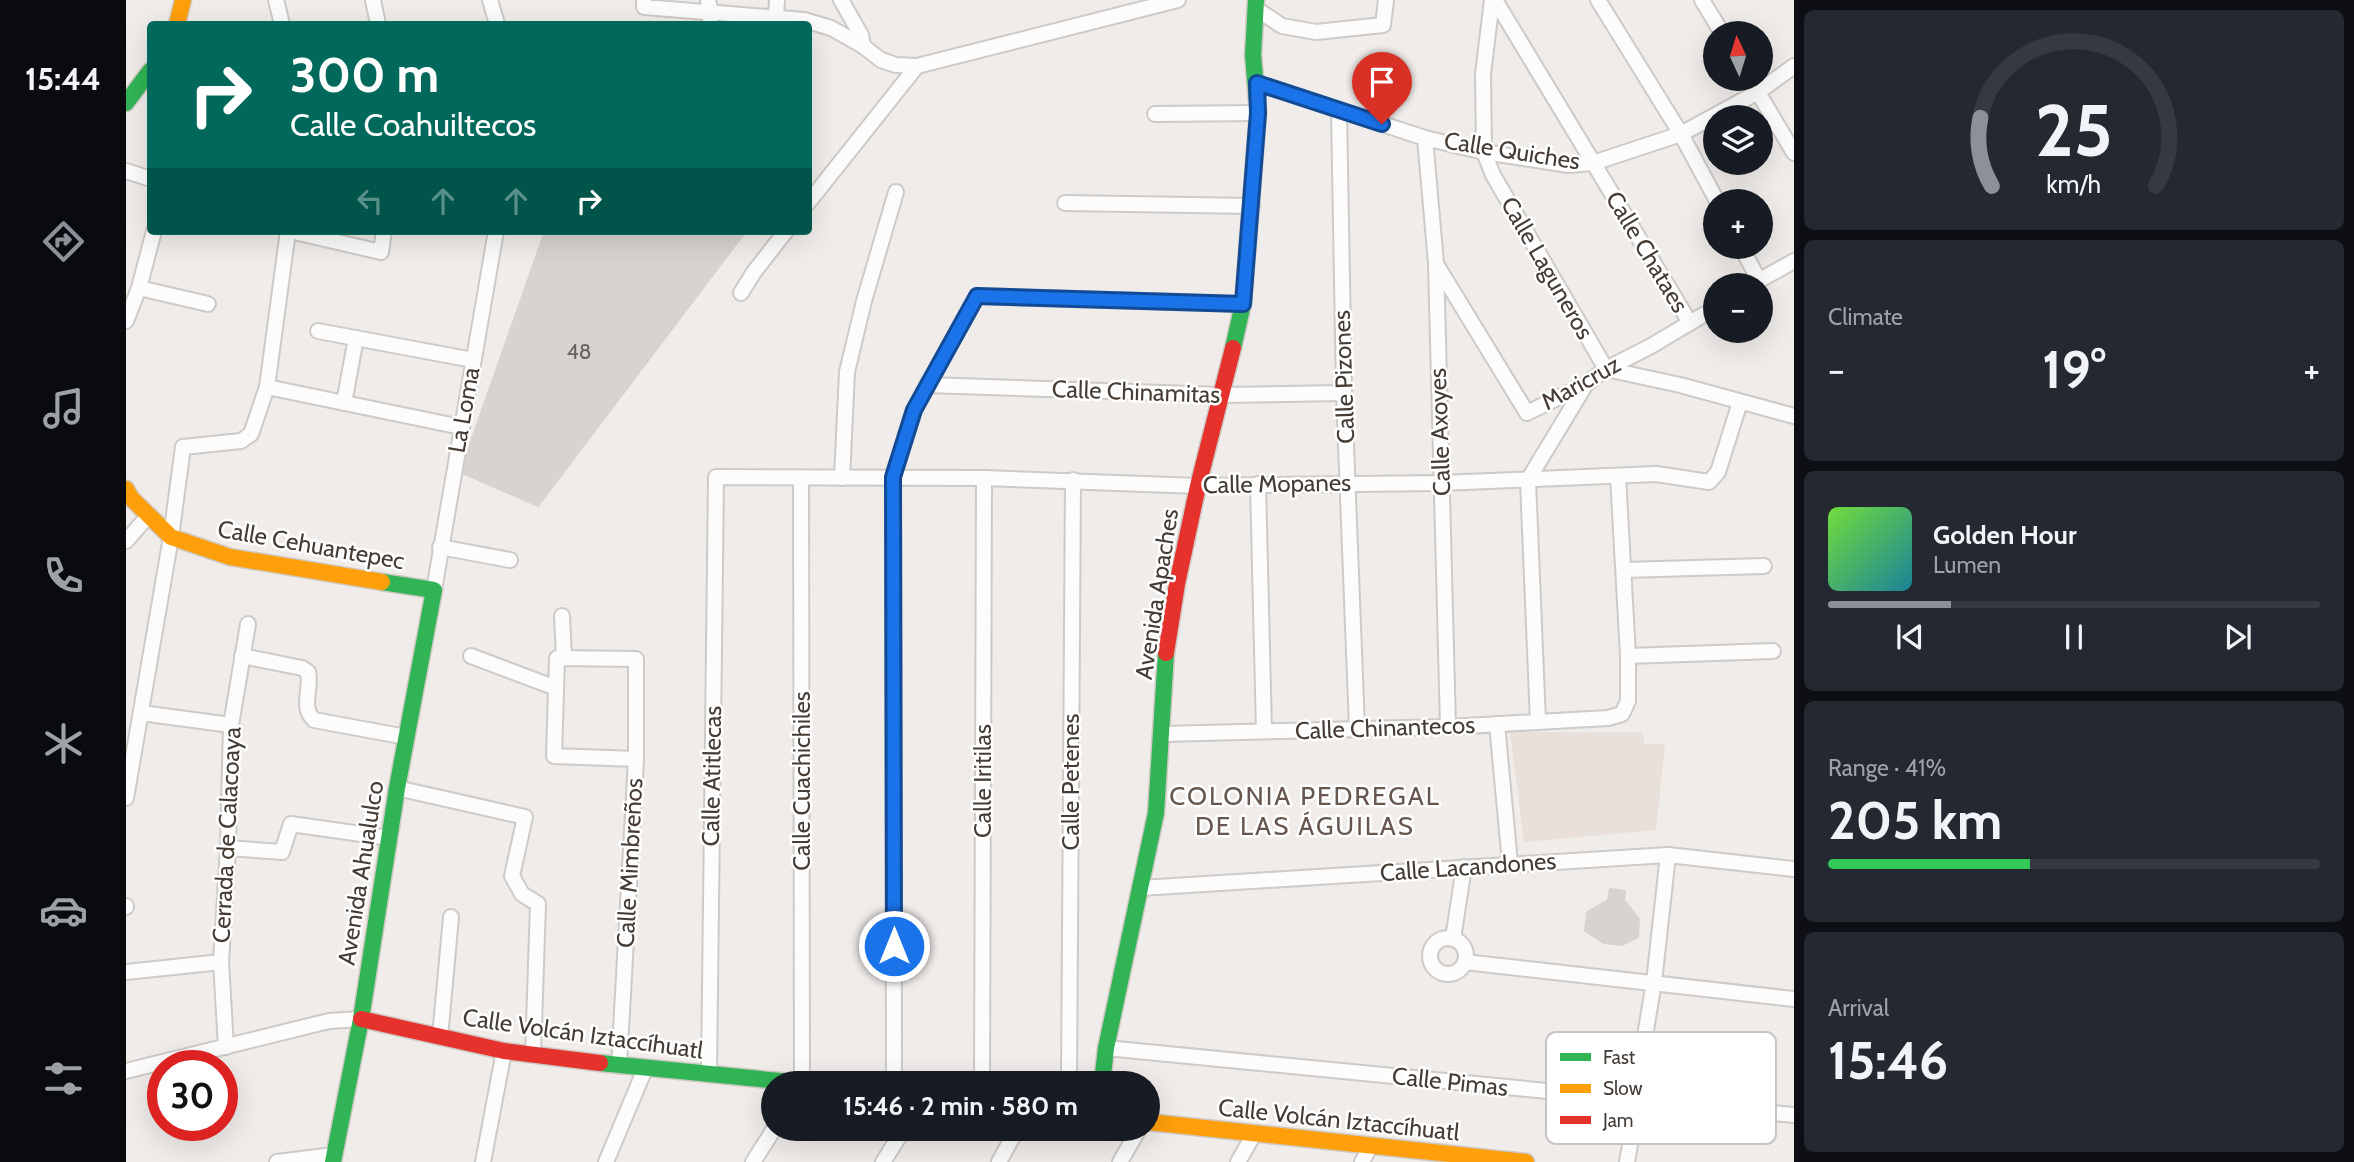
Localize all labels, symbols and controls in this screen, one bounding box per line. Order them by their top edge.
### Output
north arrow [1703,21,1773,91]
map controls [1703,21,1773,343]
text: 300 m [290,45,439,104]
icon: right [175,49,266,140]
pin [1352,52,1412,124]
text: 15:44 [25,59,101,98]
icon: arrive [1363,63,1401,101]
text: 25 [2035,87,2113,175]
text: Calle Coahuiltecos [290,105,536,144]
button: layers [1703,105,1773,175]
street label: Calle Quiches [1442,125,1582,176]
text: km/h [2047,169,2101,199]
icon: left [351,182,389,220]
icon: ahead [424,182,462,220]
icon: ahead [497,182,535,220]
icon: right [570,182,608,220]
street label: Calle Chataes [1600,186,1695,318]
button: + [1703,189,1773,259]
street label: Calle Laguneros [1495,191,1600,344]
icon: directions [39,217,88,266]
button: − [1703,273,1773,343]
text: Climate [1828,303,1903,331]
street label: Calle Pizones [1327,310,1360,444]
text: 19° [2042,338,2106,401]
house number: 48 [567,339,591,364]
text: − [1828,346,1845,393]
text: + [2303,346,2320,393]
street label: Maricruz [1536,349,1625,416]
street label: La Loma [442,364,485,455]
street label: Calle Axoyes [1423,368,1456,496]
street label: Calle Chinamitas [1051,374,1221,409]
icon: music [39,384,88,433]
street label: Calle Mopanes [1203,468,1351,499]
street label: Avenida Apaches [1129,506,1184,681]
street label: Calle Cehuantepec [215,514,407,575]
text: Golden Hour [1933,519,2076,551]
icon: phone [39,551,88,600]
text: Lumen [1933,551,2001,579]
icon: previous [1891,618,1929,656]
icon: pause [2055,618,2093,656]
icon: next [2219,618,2257,656]
street label: Calle Cuachichiles [787,691,816,871]
street label: Calle Atitlecas [696,705,727,847]
street label: Calle Chinantecos [1294,710,1476,745]
street label: Calle Petenes [1056,714,1085,850]
icon: climate [39,719,88,768]
street label: Calle Iritilas [968,724,997,838]
street label: Cerrada de Calacoaya [206,726,247,944]
text: Range · 41% [1828,754,1946,782]
street label: Calle Mimbreños [611,777,648,949]
street label: Avenida Ahualulco [332,779,389,967]
district label: COLONIA PEDREGAL DE LAS ÁGUILAS [1169,780,1441,842]
text: 205 km [1828,789,2002,852]
street label: Calle Lacandones [1379,846,1557,887]
icon: car [39,886,88,935]
position arrow [857,909,931,983]
text: Arrival [1828,994,1889,1022]
street label: Calle Volcán Iztaccíhuatl [461,1002,705,1065]
text: 15:46 [1828,1029,1948,1092]
legend [1546,1032,1776,1144]
text: Fast [1603,1046,1636,1069]
speed limit sign: 30 [147,1050,238,1141]
icon: filters [39,1054,88,1103]
street label: Calle Pimas [1391,1061,1509,1102]
text: Slow [1603,1077,1643,1100]
text: 15:46 · 2 min · 580 m [843,1090,1078,1122]
street label: Calle Volcán Iztaccíhuatl [1217,1092,1461,1147]
text: Jam [1602,1109,1633,1132]

